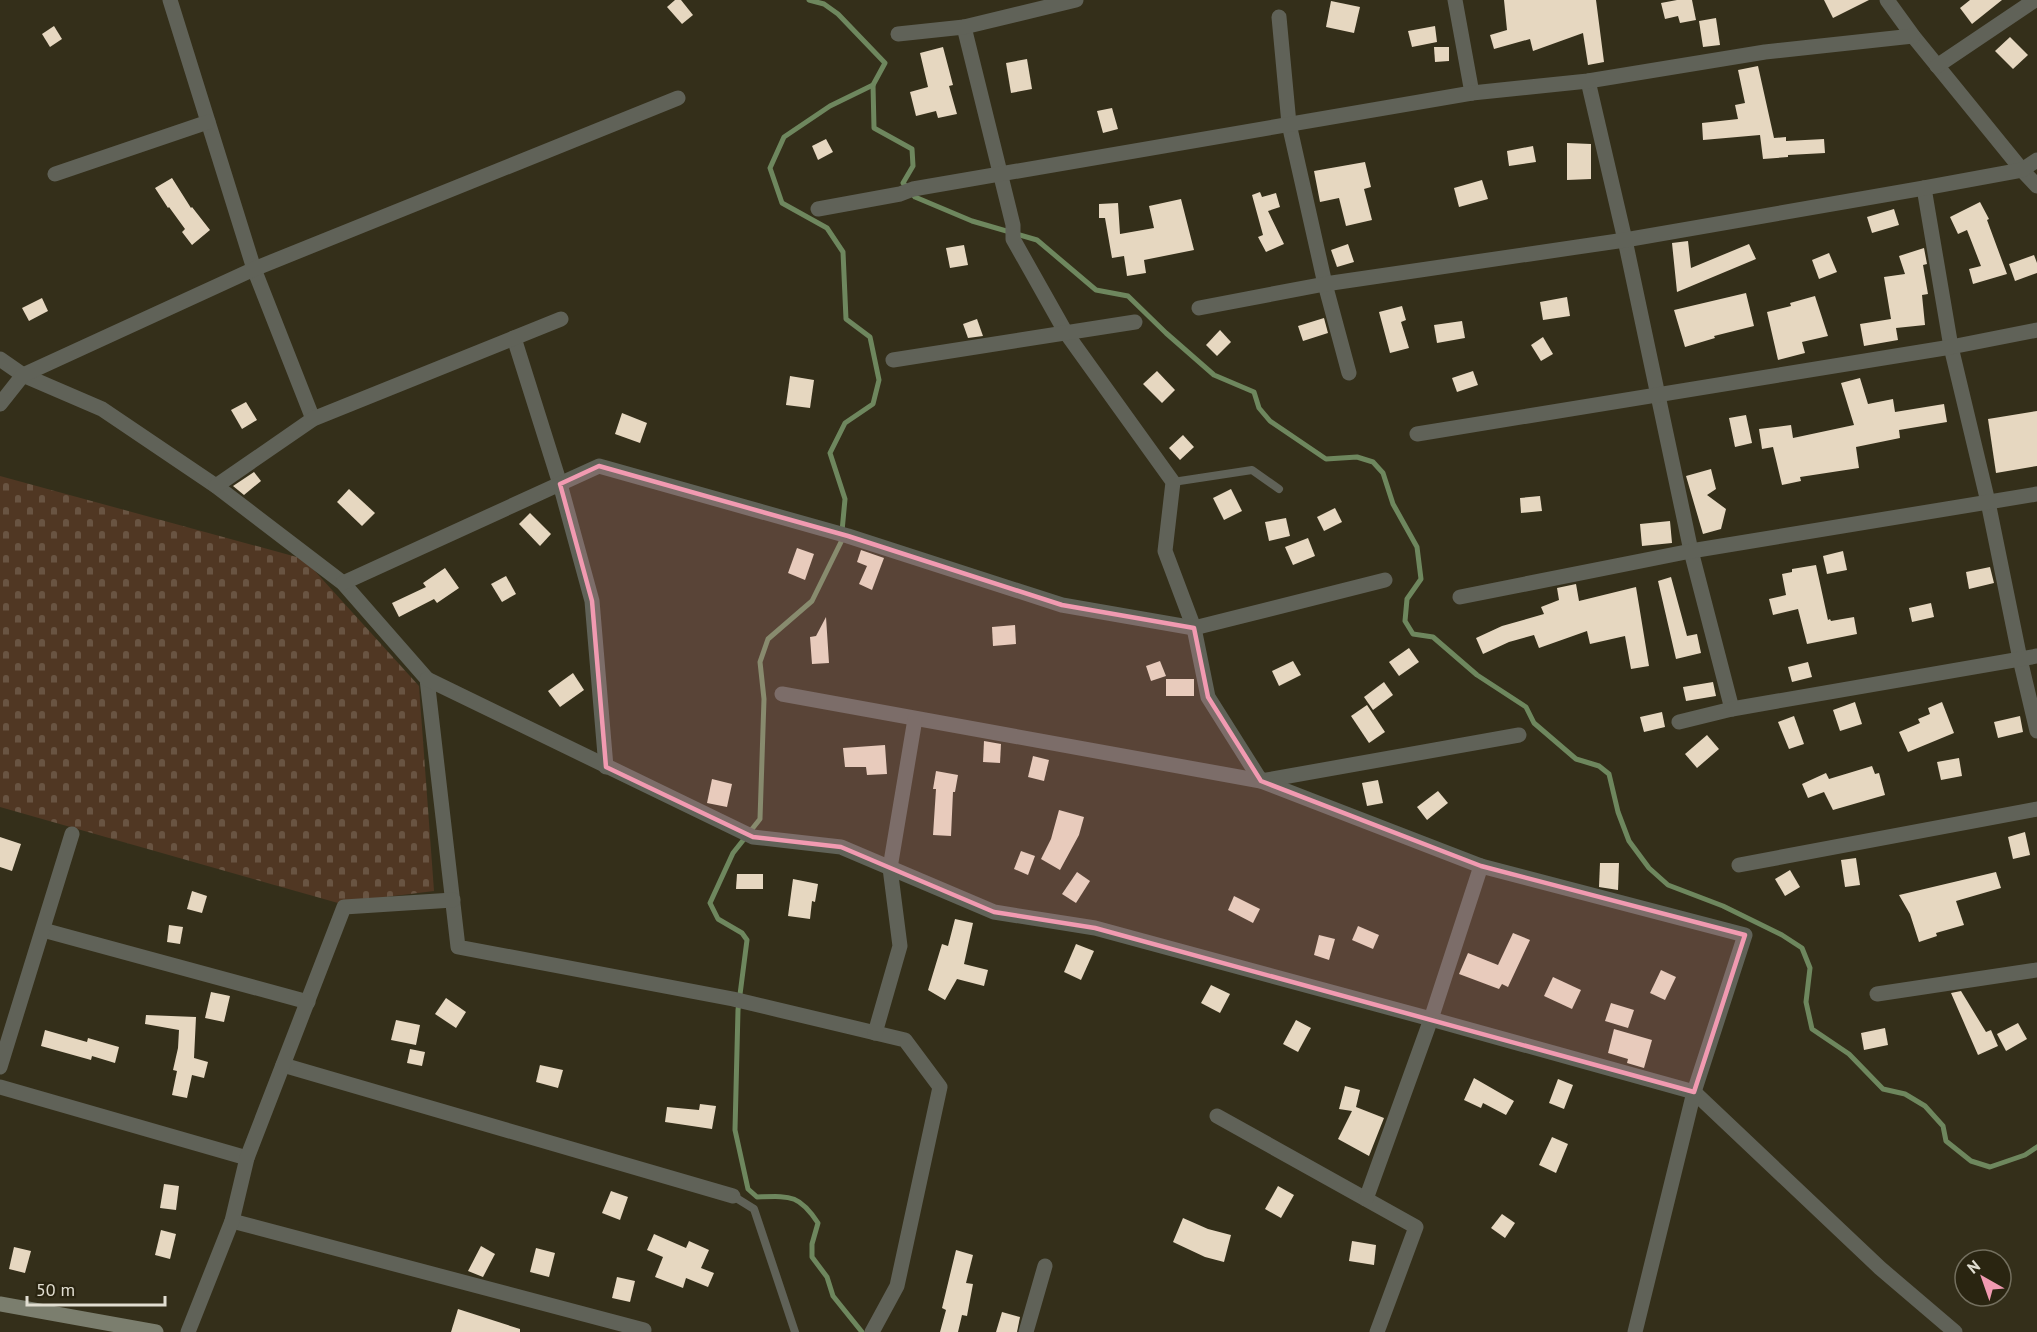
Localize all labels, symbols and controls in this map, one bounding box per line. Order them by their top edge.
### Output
north arrow [1953,1248,2013,1308]
text: N [1963,1255,1984,1278]
scale bar [27,1269,165,1307]
text: 50 m [36,1278,75,1301]

